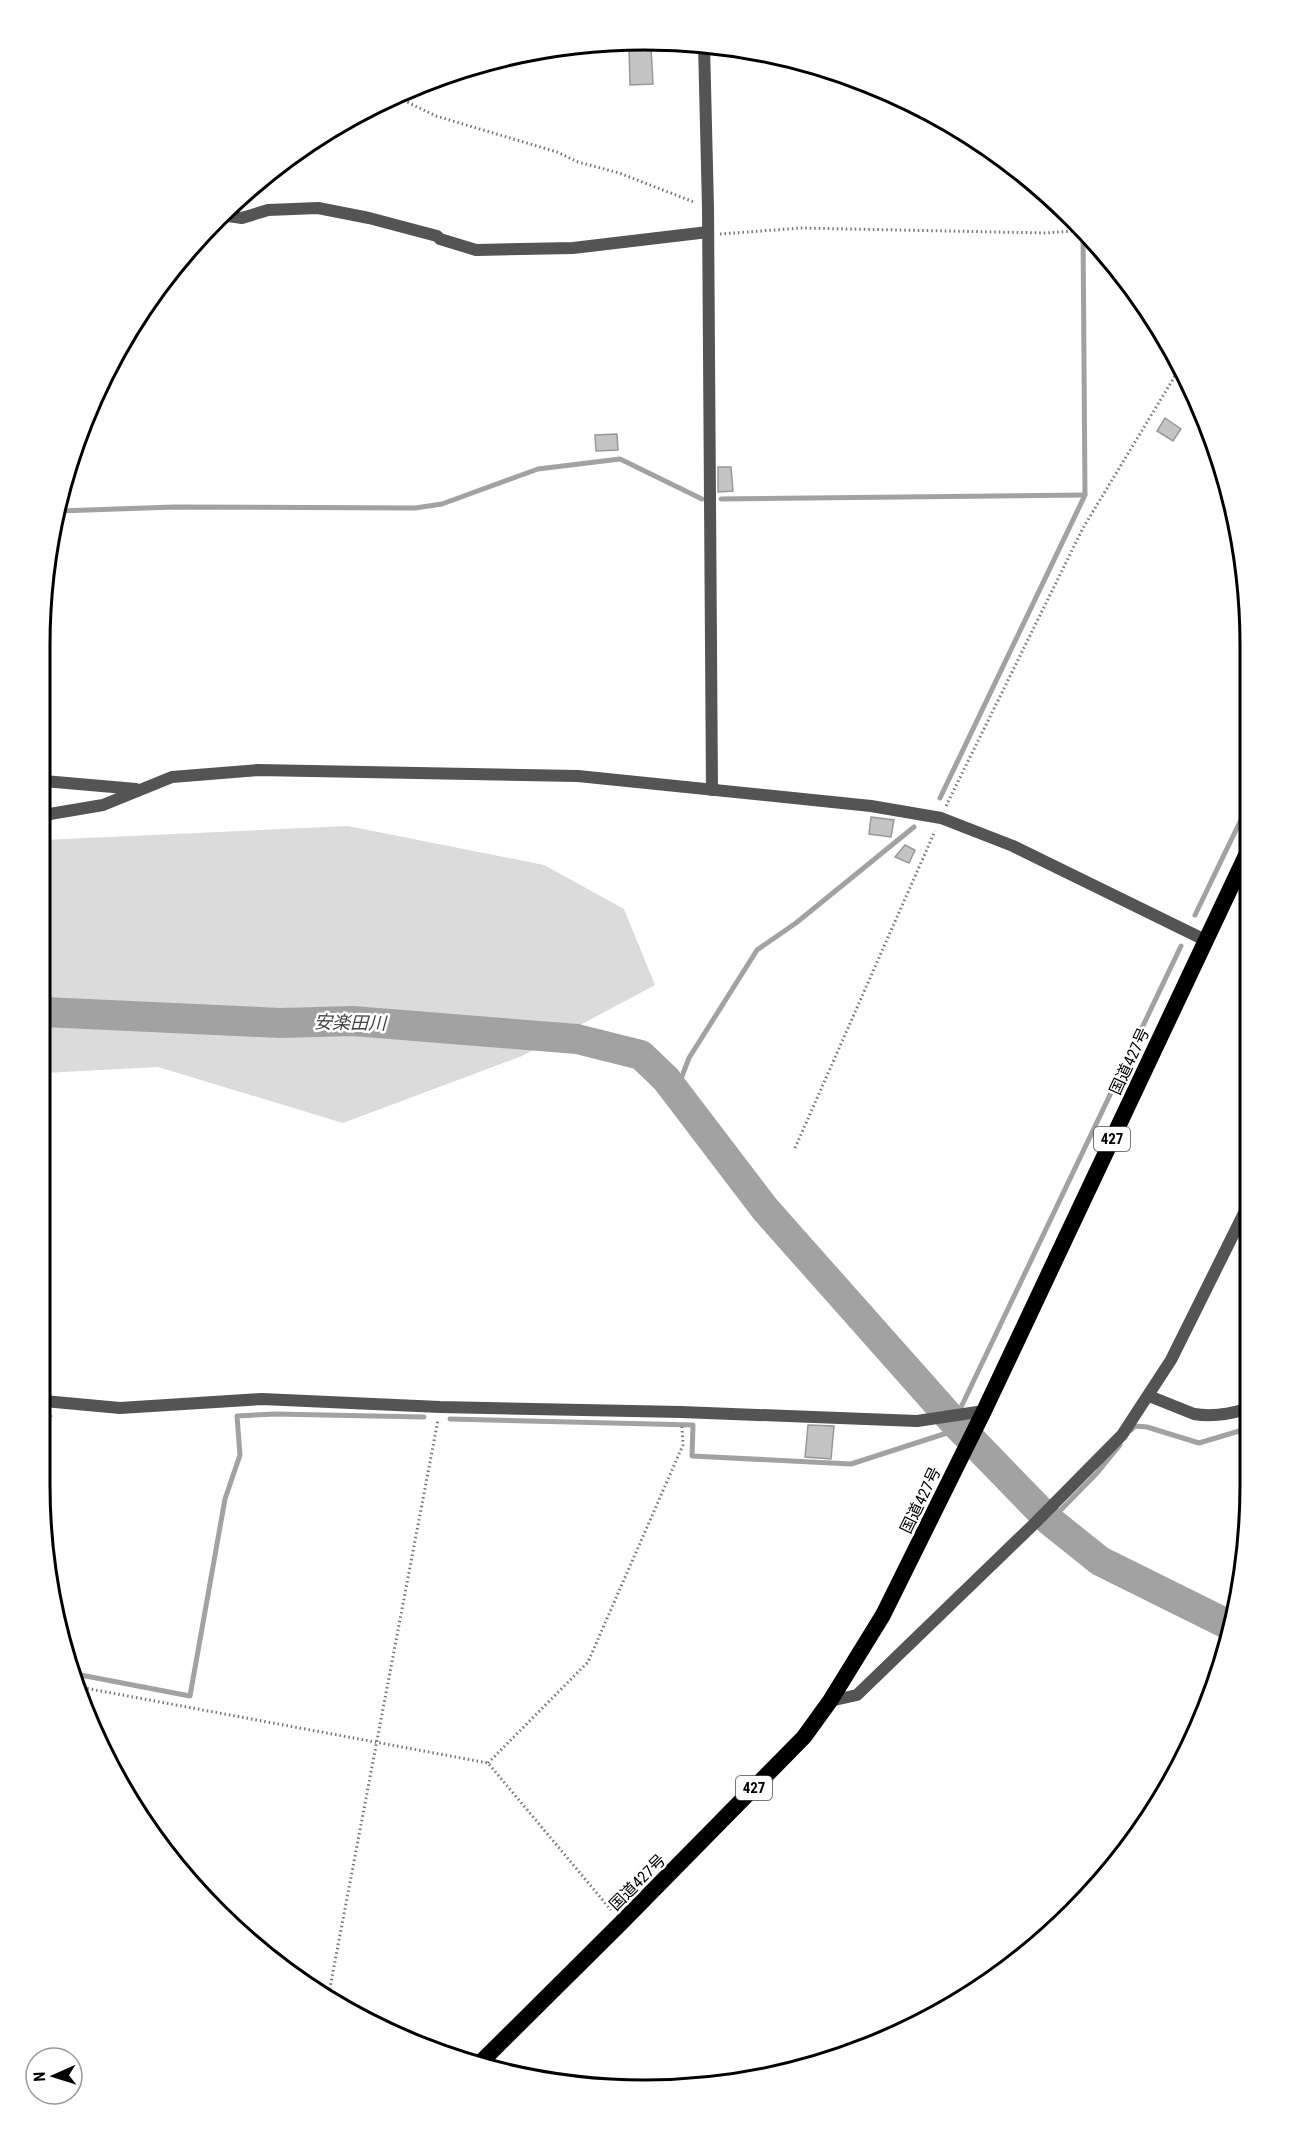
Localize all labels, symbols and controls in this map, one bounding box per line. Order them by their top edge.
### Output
water label: 安楽田川 [314,1011,388,1034]
street label: 国道427号 [1106,1025,1153,1098]
road number: 427 [1094,1127,1130,1151]
street label: 国道427号 [896,1464,945,1537]
road number: 427 [736,1776,772,1800]
street label: 国道427号 [605,1850,669,1914]
north arrow [24,2046,84,2106]
text: N [30,2071,49,2082]

